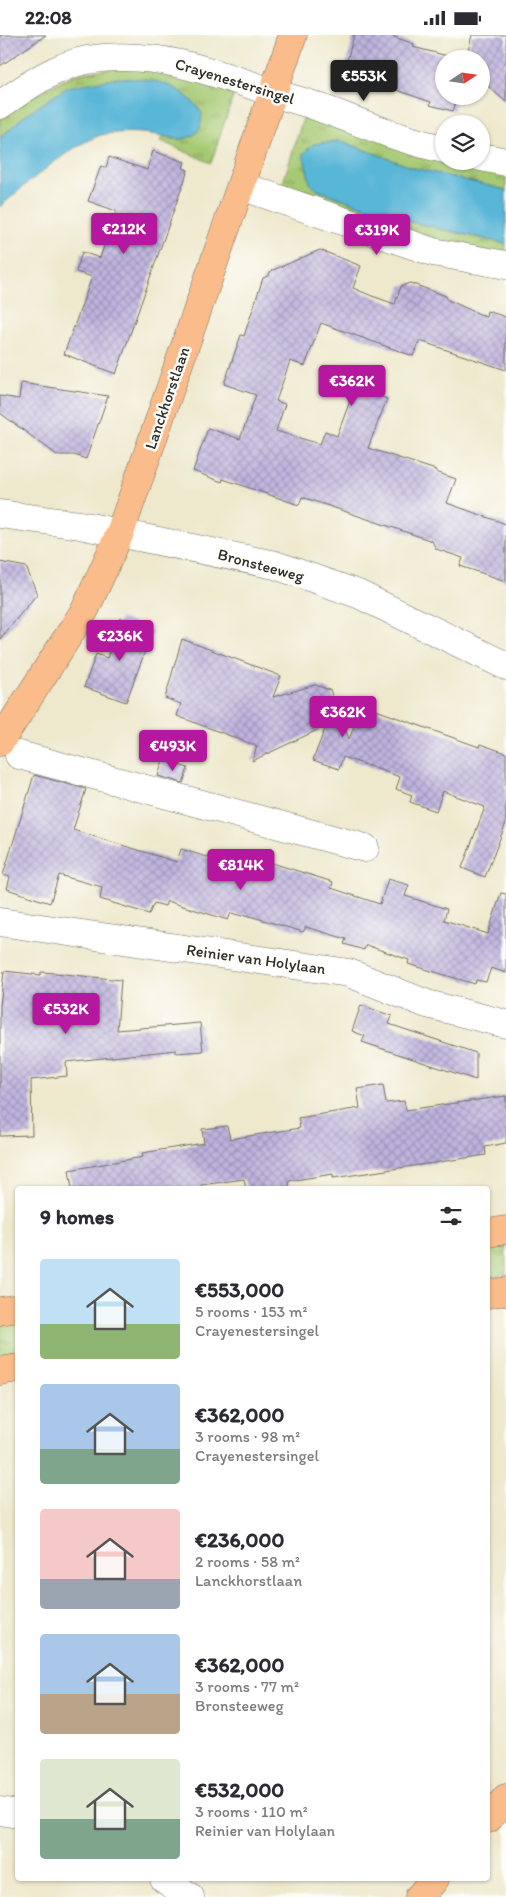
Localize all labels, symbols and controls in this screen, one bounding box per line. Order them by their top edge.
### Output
text: 22:08 [25,6,72,29]
north arrow [435,50,490,105]
map controls [435,50,490,170]
street label: Crayenestersingel [173,54,298,108]
pin: €553K [329,59,399,102]
text: €553K [342,66,386,85]
button: layers [435,115,490,170]
pin: €212K [89,213,159,255]
pin: €319K [342,213,412,256]
text: €212K [102,219,146,238]
text: €319K [355,220,399,239]
street label: Lanckhorstlaan [141,344,193,452]
pin: €362K [317,365,387,407]
text: €362K [330,371,374,390]
street label: Bronsteeweg [216,544,307,586]
pin: €236K [85,619,155,662]
text: €236K [98,626,142,645]
pin: €362K [308,695,378,738]
text: €362K [321,702,365,721]
pin: €493K [138,729,208,772]
text: €493K [150,736,196,755]
pin: €814K [206,849,276,891]
text: €814K [218,855,264,874]
street label: Reinier van Holylaan [185,940,327,978]
pin: €532K [31,993,101,1035]
text: €532K [44,999,88,1018]
icon: filters [437,1202,465,1230]
text: 9 homes [40,1204,114,1229]
text: €553,000 [195,1277,284,1302]
icon: home [80,1279,140,1339]
text: 5 rooms · 153 m² [195,1302,307,1321]
text: Crayenestersingel [195,1321,319,1340]
text: €362,000 [195,1402,284,1427]
icon: home [80,1404,140,1464]
text: 3 rooms · 98 m² [195,1427,300,1446]
text: Crayenestersingel [195,1446,319,1465]
text: €236,000 [195,1527,284,1552]
icon: home [80,1529,140,1589]
text: 2 rooms · 58 m² [195,1552,300,1571]
text: Lanckhorstlaan [195,1571,302,1590]
text: €362,000 [195,1652,284,1677]
icon: home [80,1654,140,1714]
text: 3 rooms · 77 m² [195,1677,299,1696]
text: Bronsteeweg [195,1696,284,1715]
text: €532,000 [195,1777,284,1802]
icon: home [80,1779,140,1839]
text: 3 rooms · 110 m² [195,1802,308,1821]
text: Reinier van Holylaan [195,1821,335,1840]

